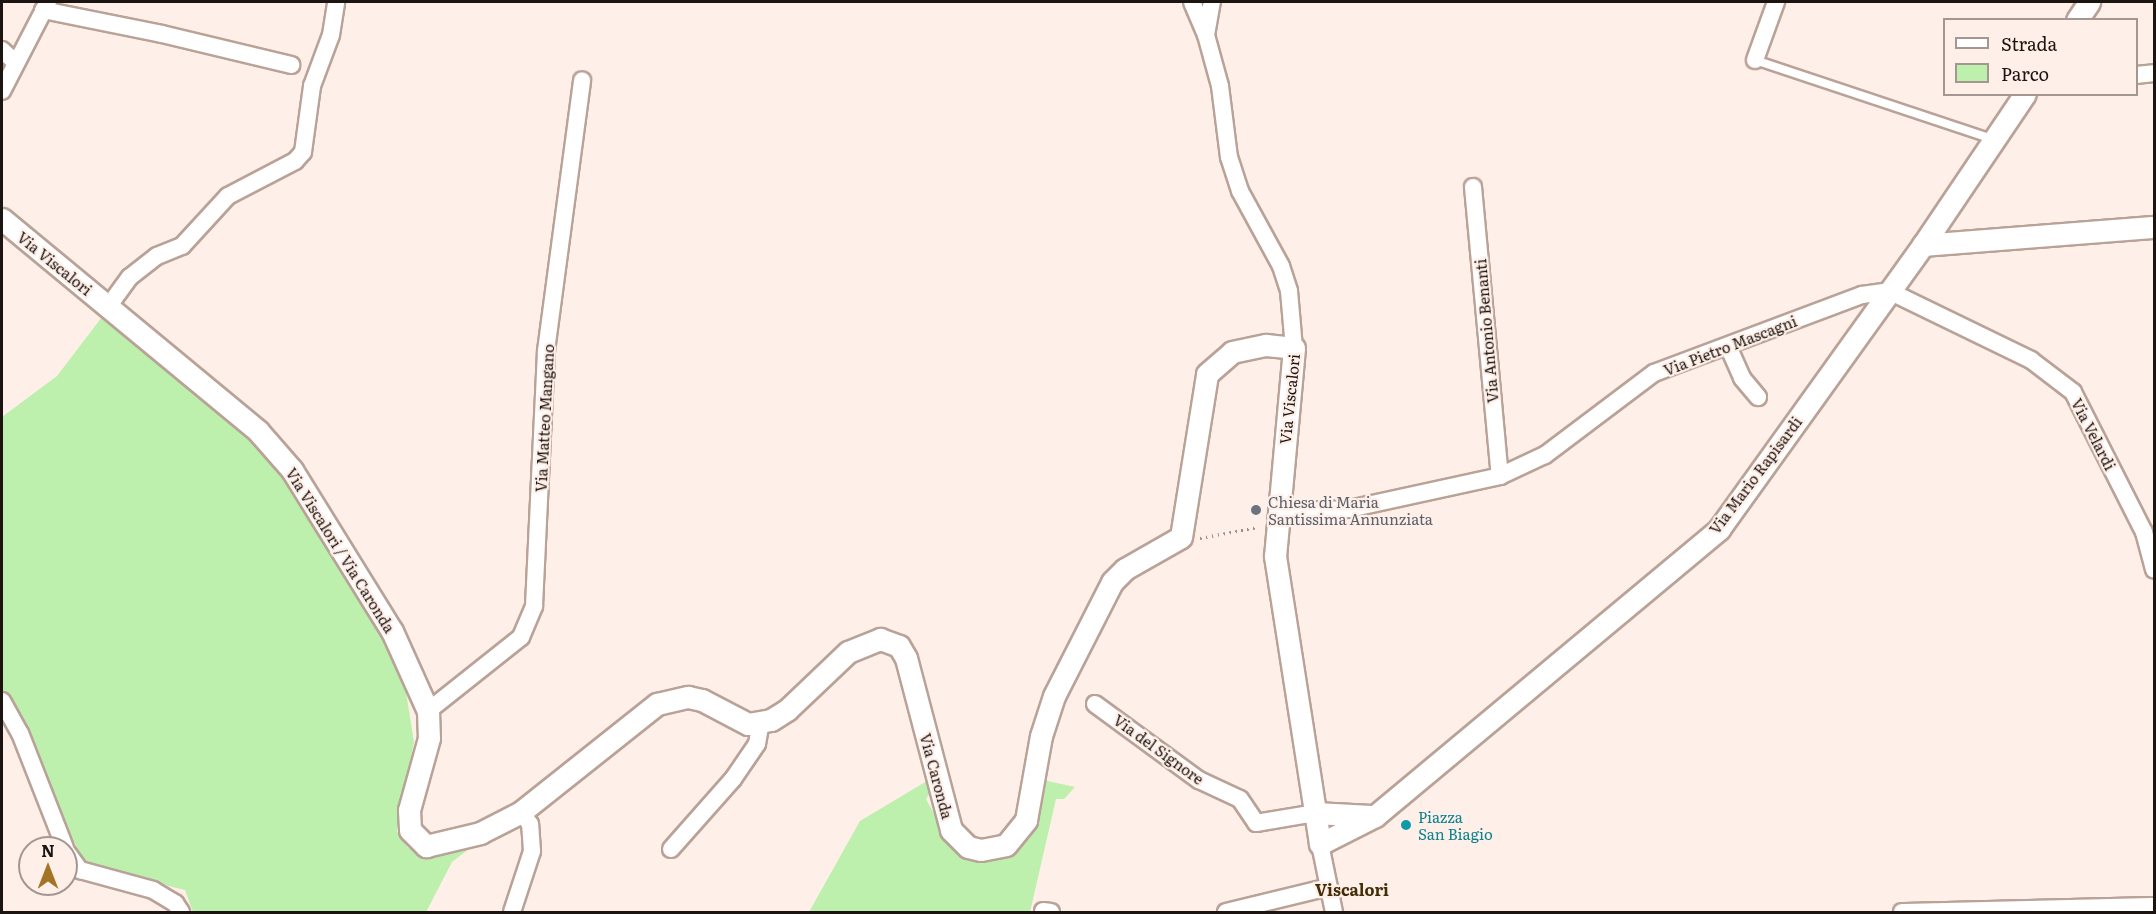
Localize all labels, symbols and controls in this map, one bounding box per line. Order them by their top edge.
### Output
legend [1943,18,2138,96]
text: Strada [2001,30,2057,57]
text: Parco [2001,60,2049,87]
street label: Via Viscalori [14,227,96,299]
street label: Via Antonio Benanti [1471,258,1501,404]
street label: Via Pietro Mascagni [1661,311,1799,379]
street label: Via Matteo Mangano [531,343,557,493]
street label: Via Viscalori [1275,353,1303,445]
street label: Via Velardi [2068,395,2120,473]
street label: Via Mario Rapisardi [1705,413,1805,537]
street label: Via Viscalori / Via Caronda [283,464,399,636]
place label: Chiesa di Maria Santissima Annunziata [1268,492,1433,527]
marker: Chiesa di Maria Santissima Annunziata [1249,503,1263,517]
street label: Via del Signore [1110,710,1208,788]
street label: Via Caronda [917,731,957,821]
place label: Piazza San Biagio [1418,807,1493,842]
marker: Piazza San Biagio [1399,818,1413,832]
north arrow [18,836,78,896]
text: N [41,838,55,862]
district label: Viscalori [1315,879,1389,899]

